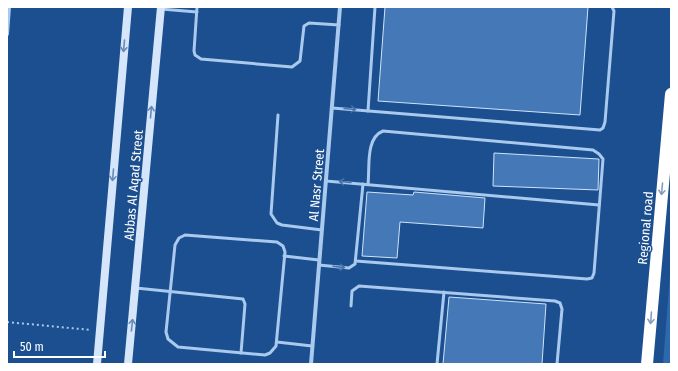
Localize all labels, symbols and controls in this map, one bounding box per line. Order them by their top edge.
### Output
one-way arrow [121,39,128,52]
one-way arrow [148,106,155,119]
one-way arrow [343,106,356,113]
street label: Abbas Al Aqad Street [121,128,146,241]
street label: Al Nasr Street [306,147,327,222]
one-way arrow [110,168,117,181]
one-way arrow [339,179,352,186]
one-way arrow [659,182,666,195]
street label: Regional road [635,191,656,265]
one-way arrow [332,263,345,271]
one-way arrow [647,311,654,324]
one-way arrow [129,319,136,332]
scale bar [14,333,105,359]
text: 50 m [20,340,44,354]

